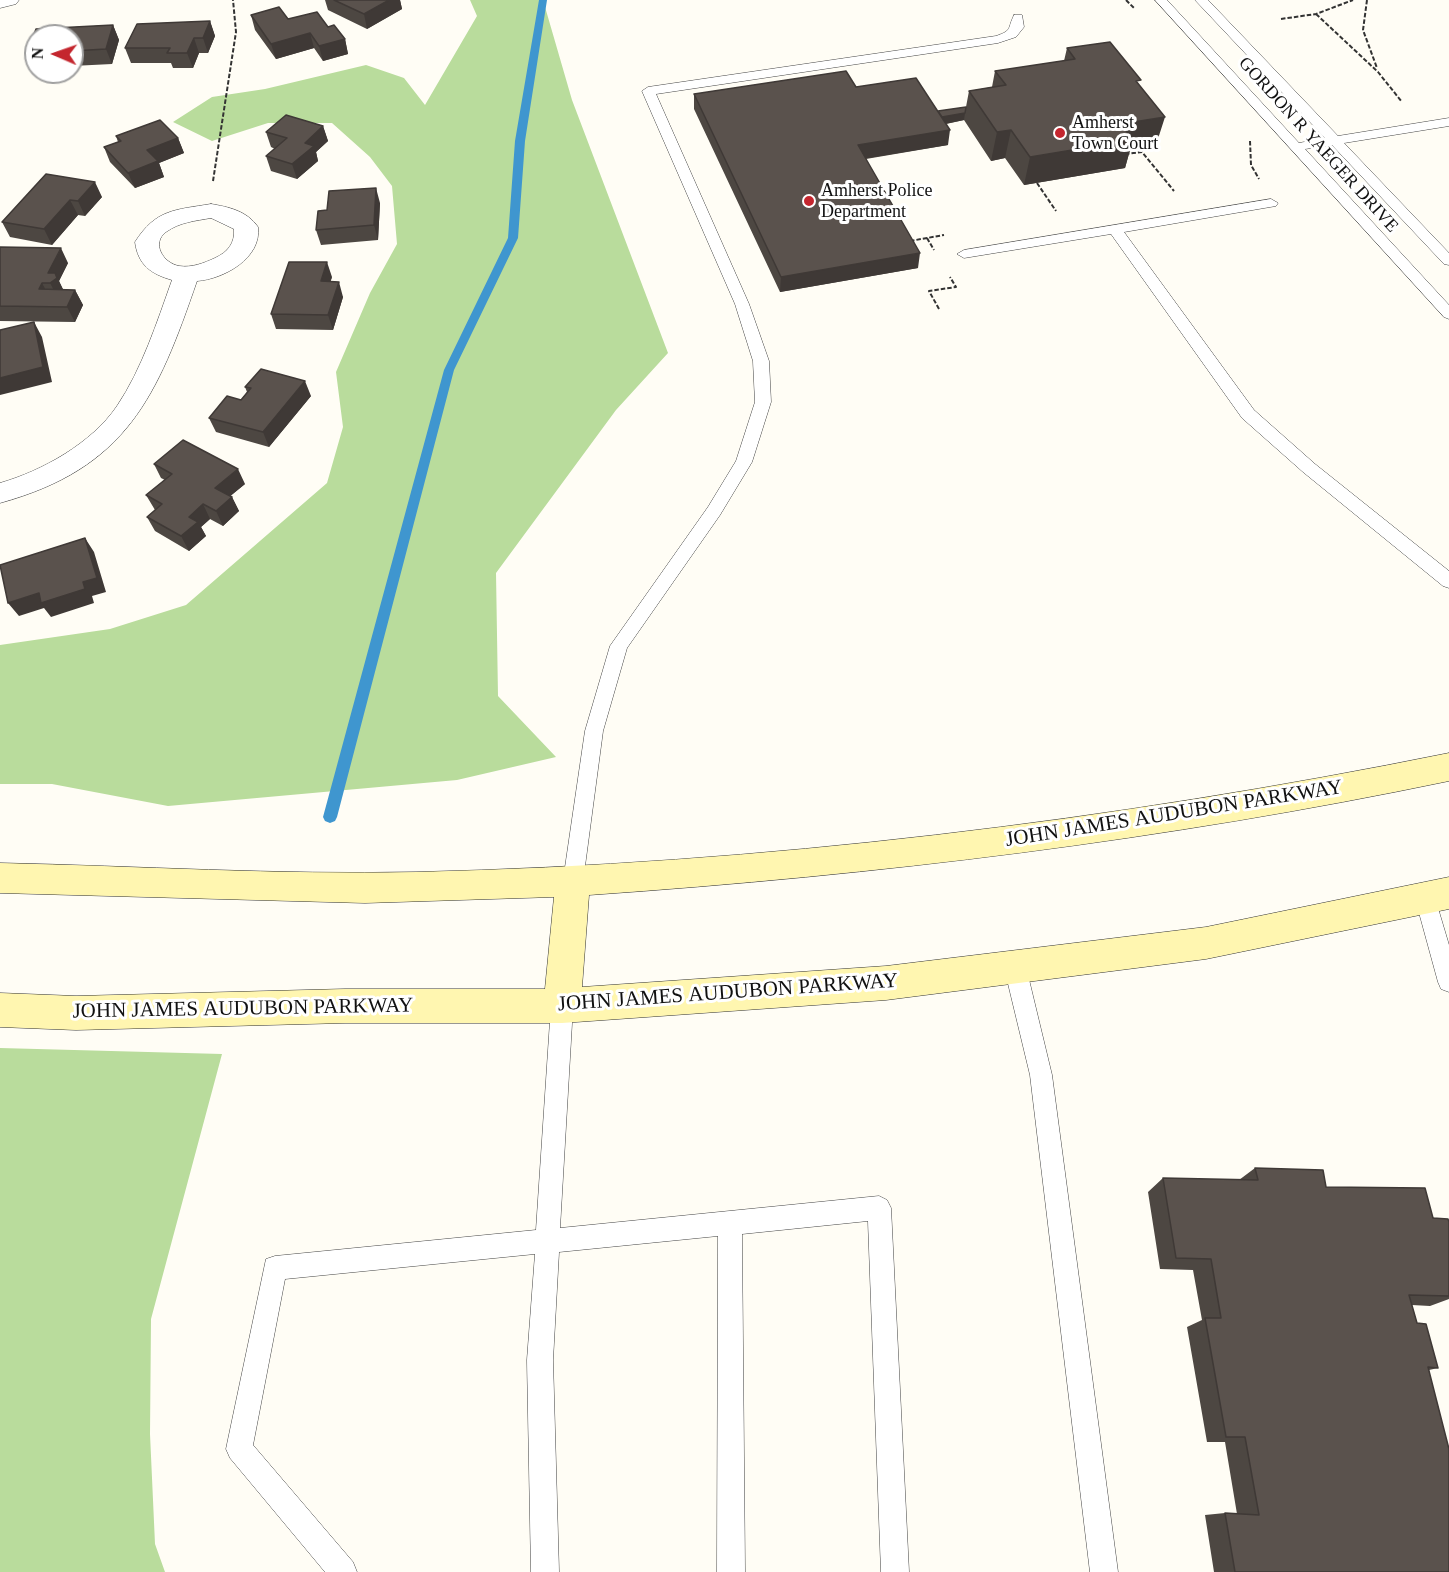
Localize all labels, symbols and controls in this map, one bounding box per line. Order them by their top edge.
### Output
north arrow [24,24,84,84]
text: N [29,47,46,59]
street label: GORDON R YAEGER DRIVE [1234,53,1402,237]
place label: Amherst Town Court [1072,112,1158,154]
marker: Amherst Town Court [1053,126,1067,140]
place label: Amherst Police Department [821,180,932,222]
marker: Amherst Police Department [802,194,816,208]
street label: JOHN JAMES AUDUBON PARKWAY [1004,775,1344,853]
street label: JOHN JAMES AUDUBON PARKWAY [557,969,899,1017]
street label: JOHN JAMES AUDUBON PARKWAY [72,993,414,1025]

